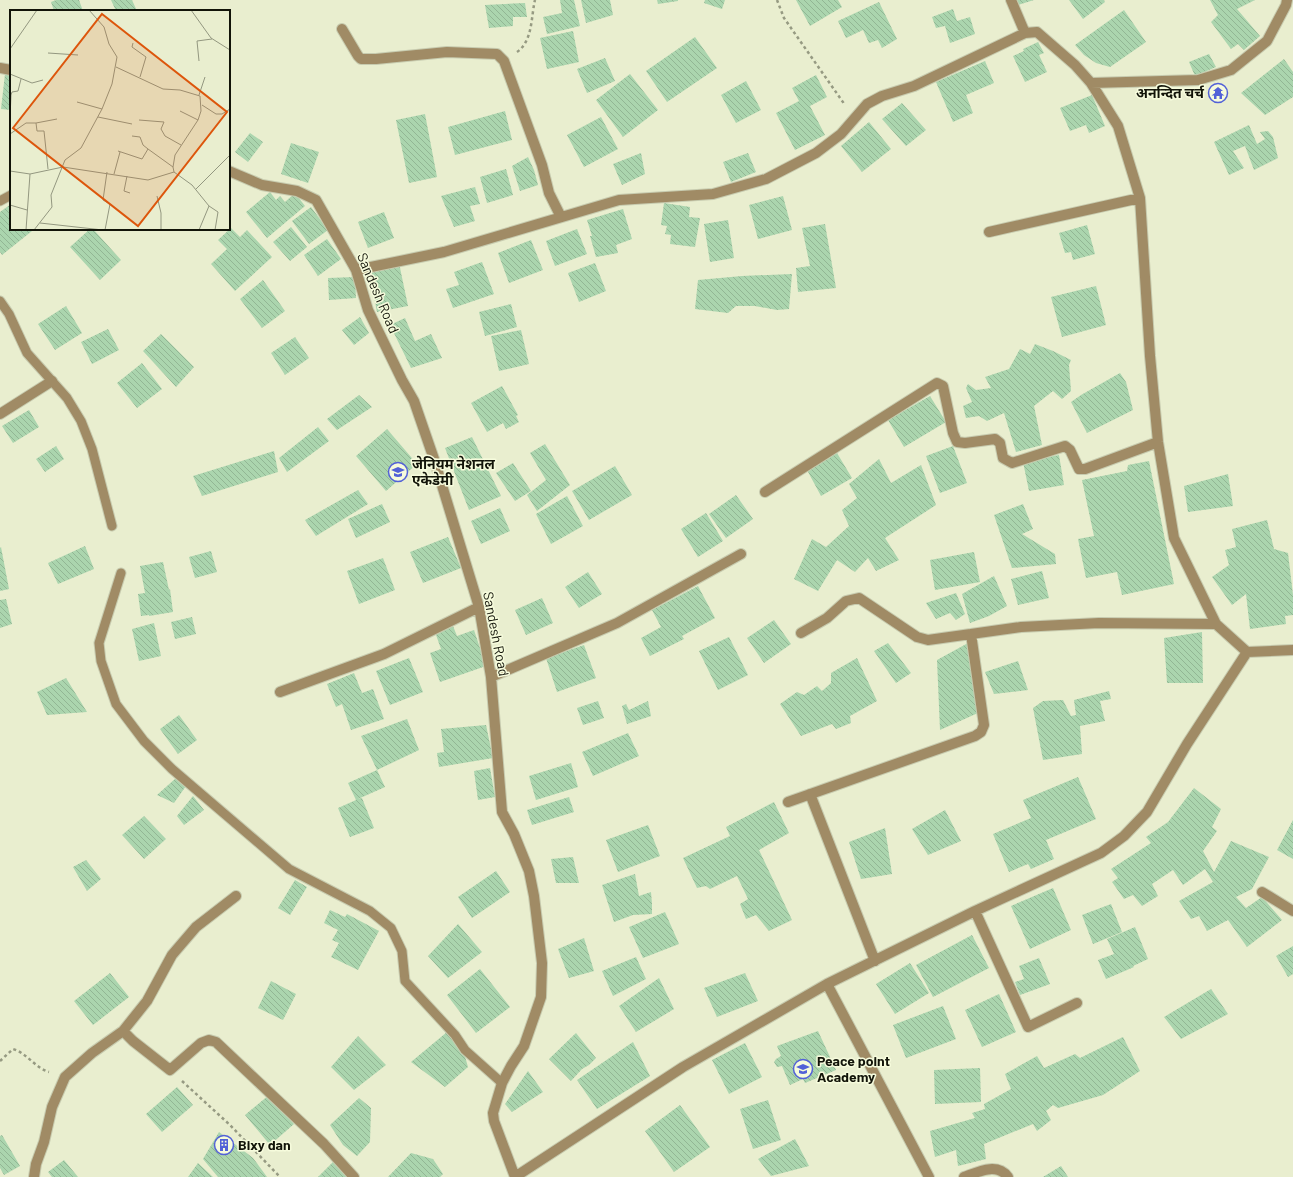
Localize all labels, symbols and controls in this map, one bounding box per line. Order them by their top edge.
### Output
inset map [10,10,230,230]
temple icon: अनन्दित चर्च [1207,82,1229,104]
place label: अनन्दित चर्च [1136,84,1205,101]
street label: Sandesh Road [354,250,403,336]
place label: जेनियम नेशनल एकेडेमी [412,455,495,488]
school or university icon: जेनियम नेशनल एकेडेमी [387,461,409,483]
street label: Sandesh Road [480,590,513,678]
place label: Peace point Academy [817,1052,890,1085]
school or university icon: Peace point Academy [792,1058,814,1080]
building icon: Bixy dan [213,1134,235,1156]
place label: Bixy dan [238,1136,291,1153]

